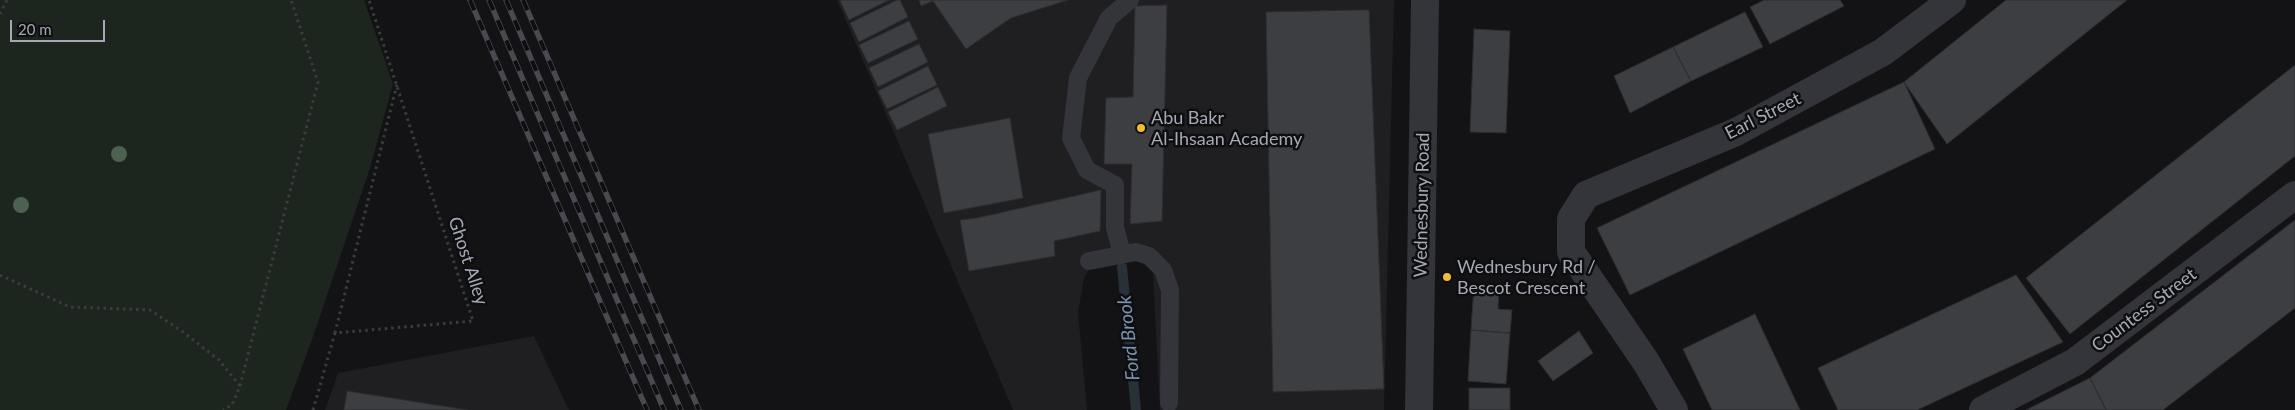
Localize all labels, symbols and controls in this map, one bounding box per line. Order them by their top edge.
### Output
scale bar [12,10,108,42]
text: 20 m [18,20,52,38]
street label: Earl Street [1722,88,1804,144]
place label: Abu Bakr Al-Ihsaan Academy [1151,107,1302,150]
marker: Abu Bakr Al-Ihsaan Academy [1135,122,1147,134]
street label: Wednesbury Road [1410,132,1434,278]
street label: Ghost Alley [444,214,492,308]
place label: Wednesbury Rd / Bescot Crescent [1457,256,1596,298]
street label: Countess Street [2087,264,2201,356]
marker: Wednesbury Rd / Bescot Crescent [1441,271,1453,283]
water label: Ford Brook [1113,294,1145,382]

